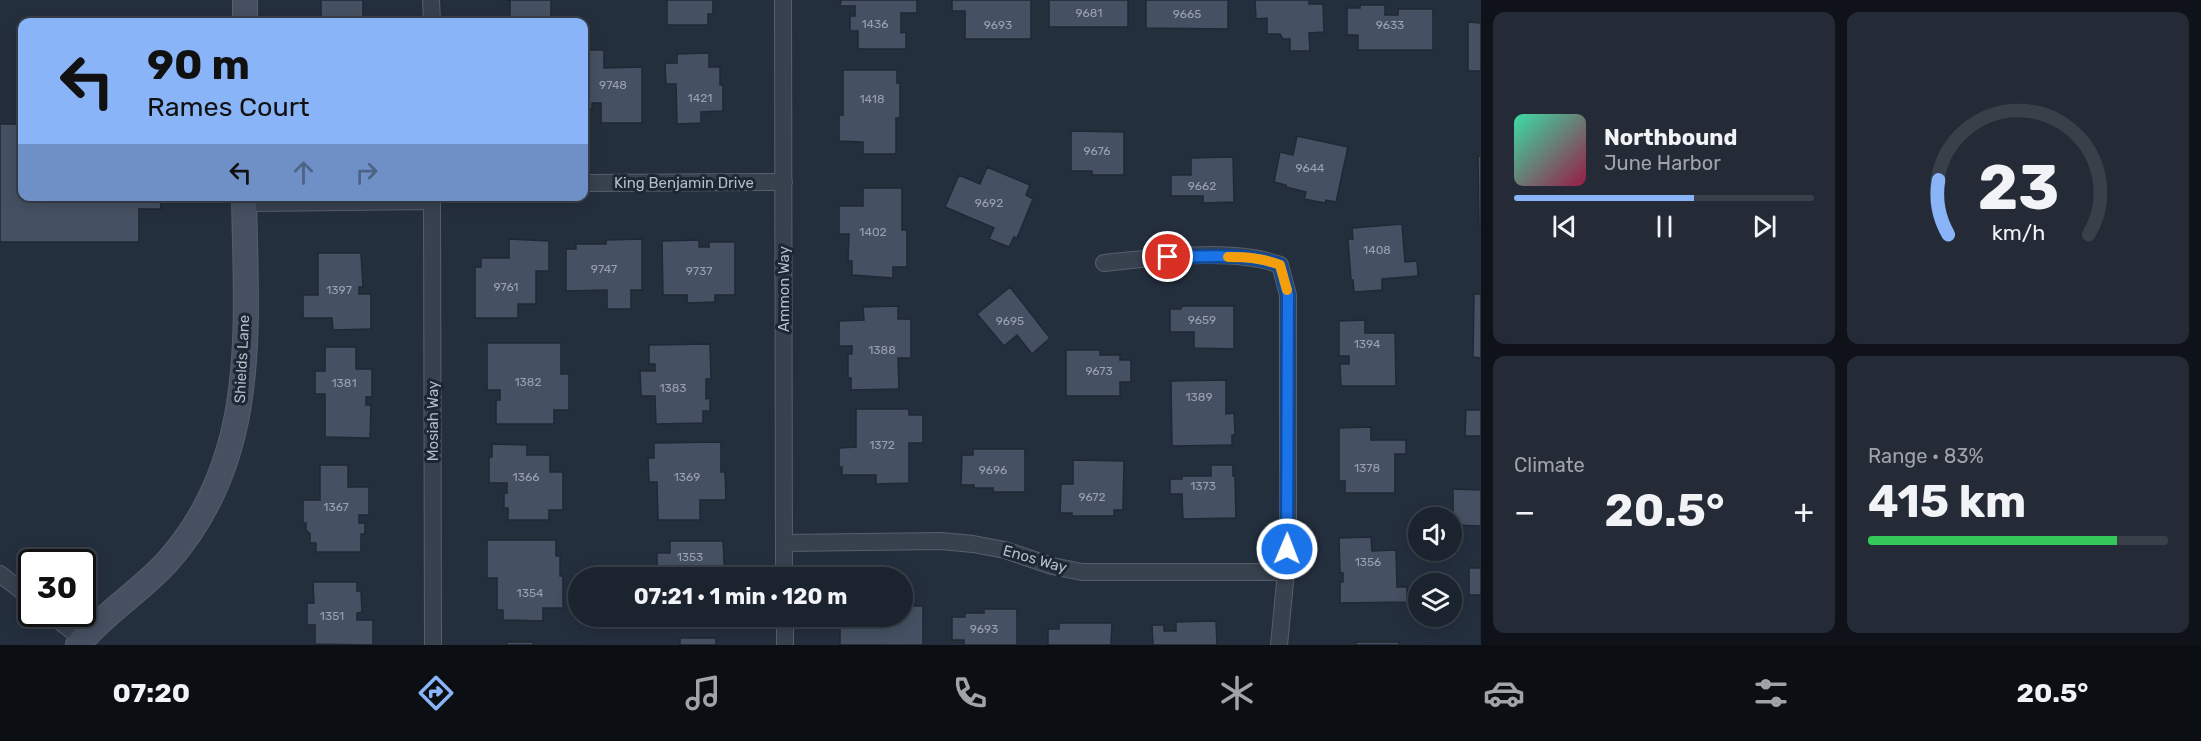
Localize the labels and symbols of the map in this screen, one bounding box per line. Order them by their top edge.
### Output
house number: 9681 [1075,6,1103,20]
house number: 9665 [1173,7,1201,21]
house number: 1436 [861,17,889,31]
house number: 9693 [984,18,1012,32]
house number: 9633 [1376,18,1404,32]
house number: 9748 [599,78,627,92]
house number: 1421 [688,91,712,105]
house number: 1418 [859,92,885,106]
house number: 9676 [1084,144,1110,158]
house number: 9644 [1295,161,1325,175]
street label: King Benjamin Drive [614,174,754,192]
house number: 9662 [1188,179,1216,193]
house number: 9692 [975,196,1003,210]
house number: 1402 [859,225,887,239]
pin [1142,231,1193,282]
house number: 1408 [1363,243,1391,257]
street label: Ammon Way [775,246,793,332]
house number: 9747 [591,262,617,276]
house number: 9737 [686,264,712,278]
house number: 9761 [494,280,519,294]
house number: 1397 [326,283,352,297]
house number: 9659 [1188,313,1216,327]
street label: Shields Lane [231,314,253,404]
house number: 9695 [996,314,1024,328]
house number: 1394 [1354,337,1381,351]
house number: 1388 [868,343,896,357]
house number: 9673 [1085,364,1113,378]
house number: 1382 [514,375,542,389]
house number: 1381 [331,376,357,390]
street label: Mosiah Way [424,381,442,461]
house number: 1383 [659,381,687,395]
house number: 1389 [1185,390,1213,404]
house number: 1372 [869,438,895,452]
house number: 1378 [1354,461,1380,475]
house number: 9696 [979,463,1007,477]
house number: 1366 [513,470,539,484]
house number: 1369 [674,470,700,484]
house number: 1373 [1190,479,1216,493]
house number: 9672 [1078,490,1106,504]
house number: 1367 [323,500,349,514]
position arrow [1255,517,1319,581]
street label: Enos Way [1001,541,1069,577]
speed limit sign: 30 [18,549,96,627]
house number: 1353 [677,550,703,564]
house number: 1356 [1355,555,1381,569]
house number: 1354 [517,586,544,600]
house number: 1351 [320,609,344,623]
house number: 9693 [970,622,998,636]

